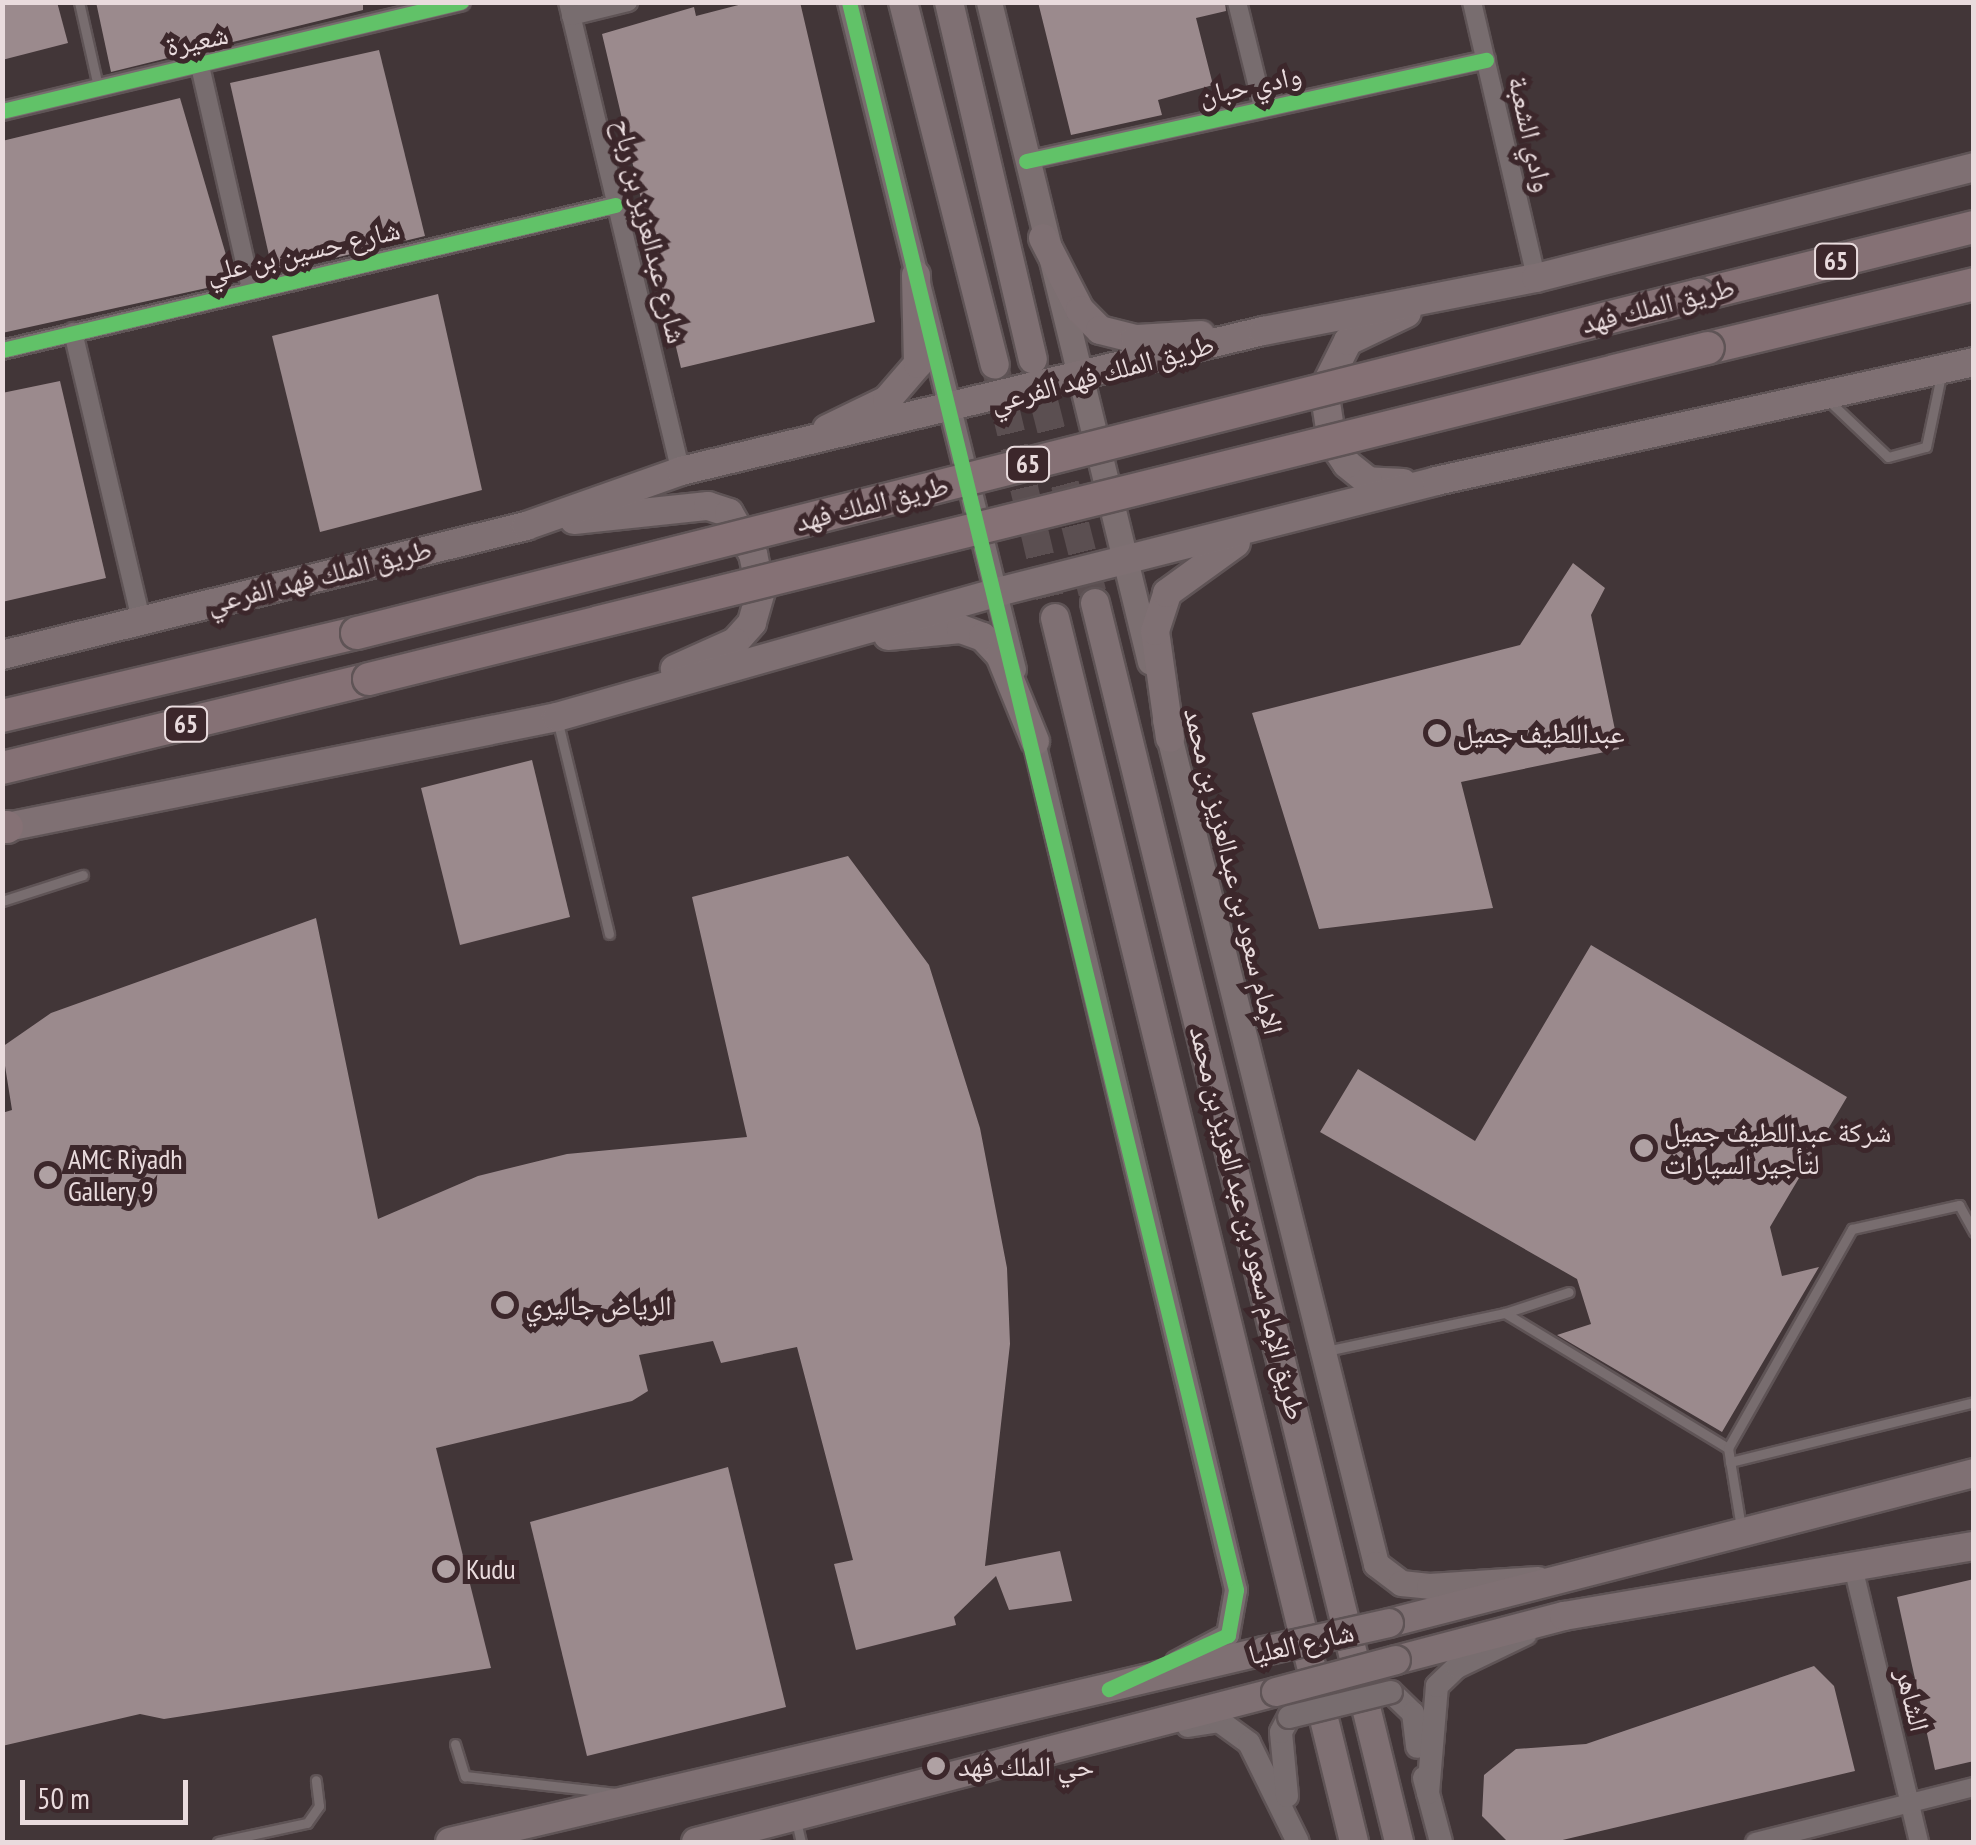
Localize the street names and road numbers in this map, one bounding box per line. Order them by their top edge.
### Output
street label: شعيرة [163,17,231,63]
street label: وادي حبان [1196,58,1304,112]
street label: وادي الشعبة [1501,73,1561,195]
street label: شارع عبدالعزيز بن رباح [606,115,694,347]
street label: شارع حسين بن علي [203,212,403,290]
road number: 65 [1814,241,1858,281]
street label: طريق الملك فهد [1578,270,1738,340]
street label: طريق الملك فهد الفرعي [986,327,1218,419]
road number: 65 [1006,444,1050,484]
street label: طريق الملك فهد [792,468,952,538]
street label: طريق الملك فهد الفرعي [203,532,435,620]
road number: 65 [164,704,208,744]
street label: الإمام سعود بن عبدالعزيز بن محمد [1177,704,1291,1038]
street label: طريق الإمام سعود بن عبد العزيز بن محمد [1183,1023,1313,1423]
street label: شارع العليا [1245,1615,1357,1671]
street label: الشاهر [1889,1665,1937,1735]

